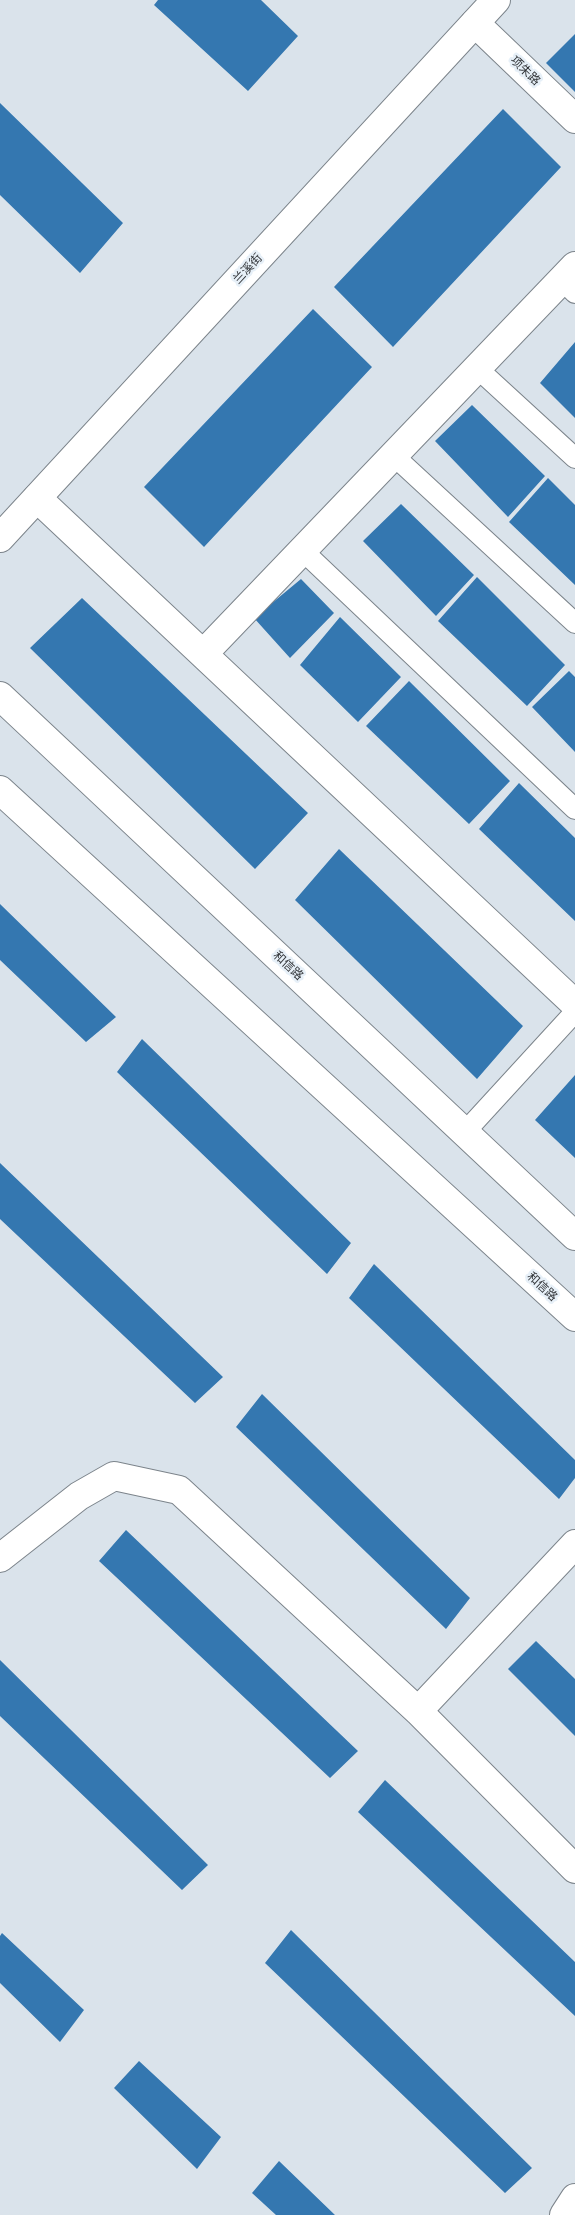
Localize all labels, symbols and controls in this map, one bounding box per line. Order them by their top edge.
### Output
street label: 项朱路 [507,53,543,89]
street label: 兰溪街 [230,251,266,287]
street label: 和信路 [270,948,306,984]
street label: 和信路 [524,1269,560,1305]

